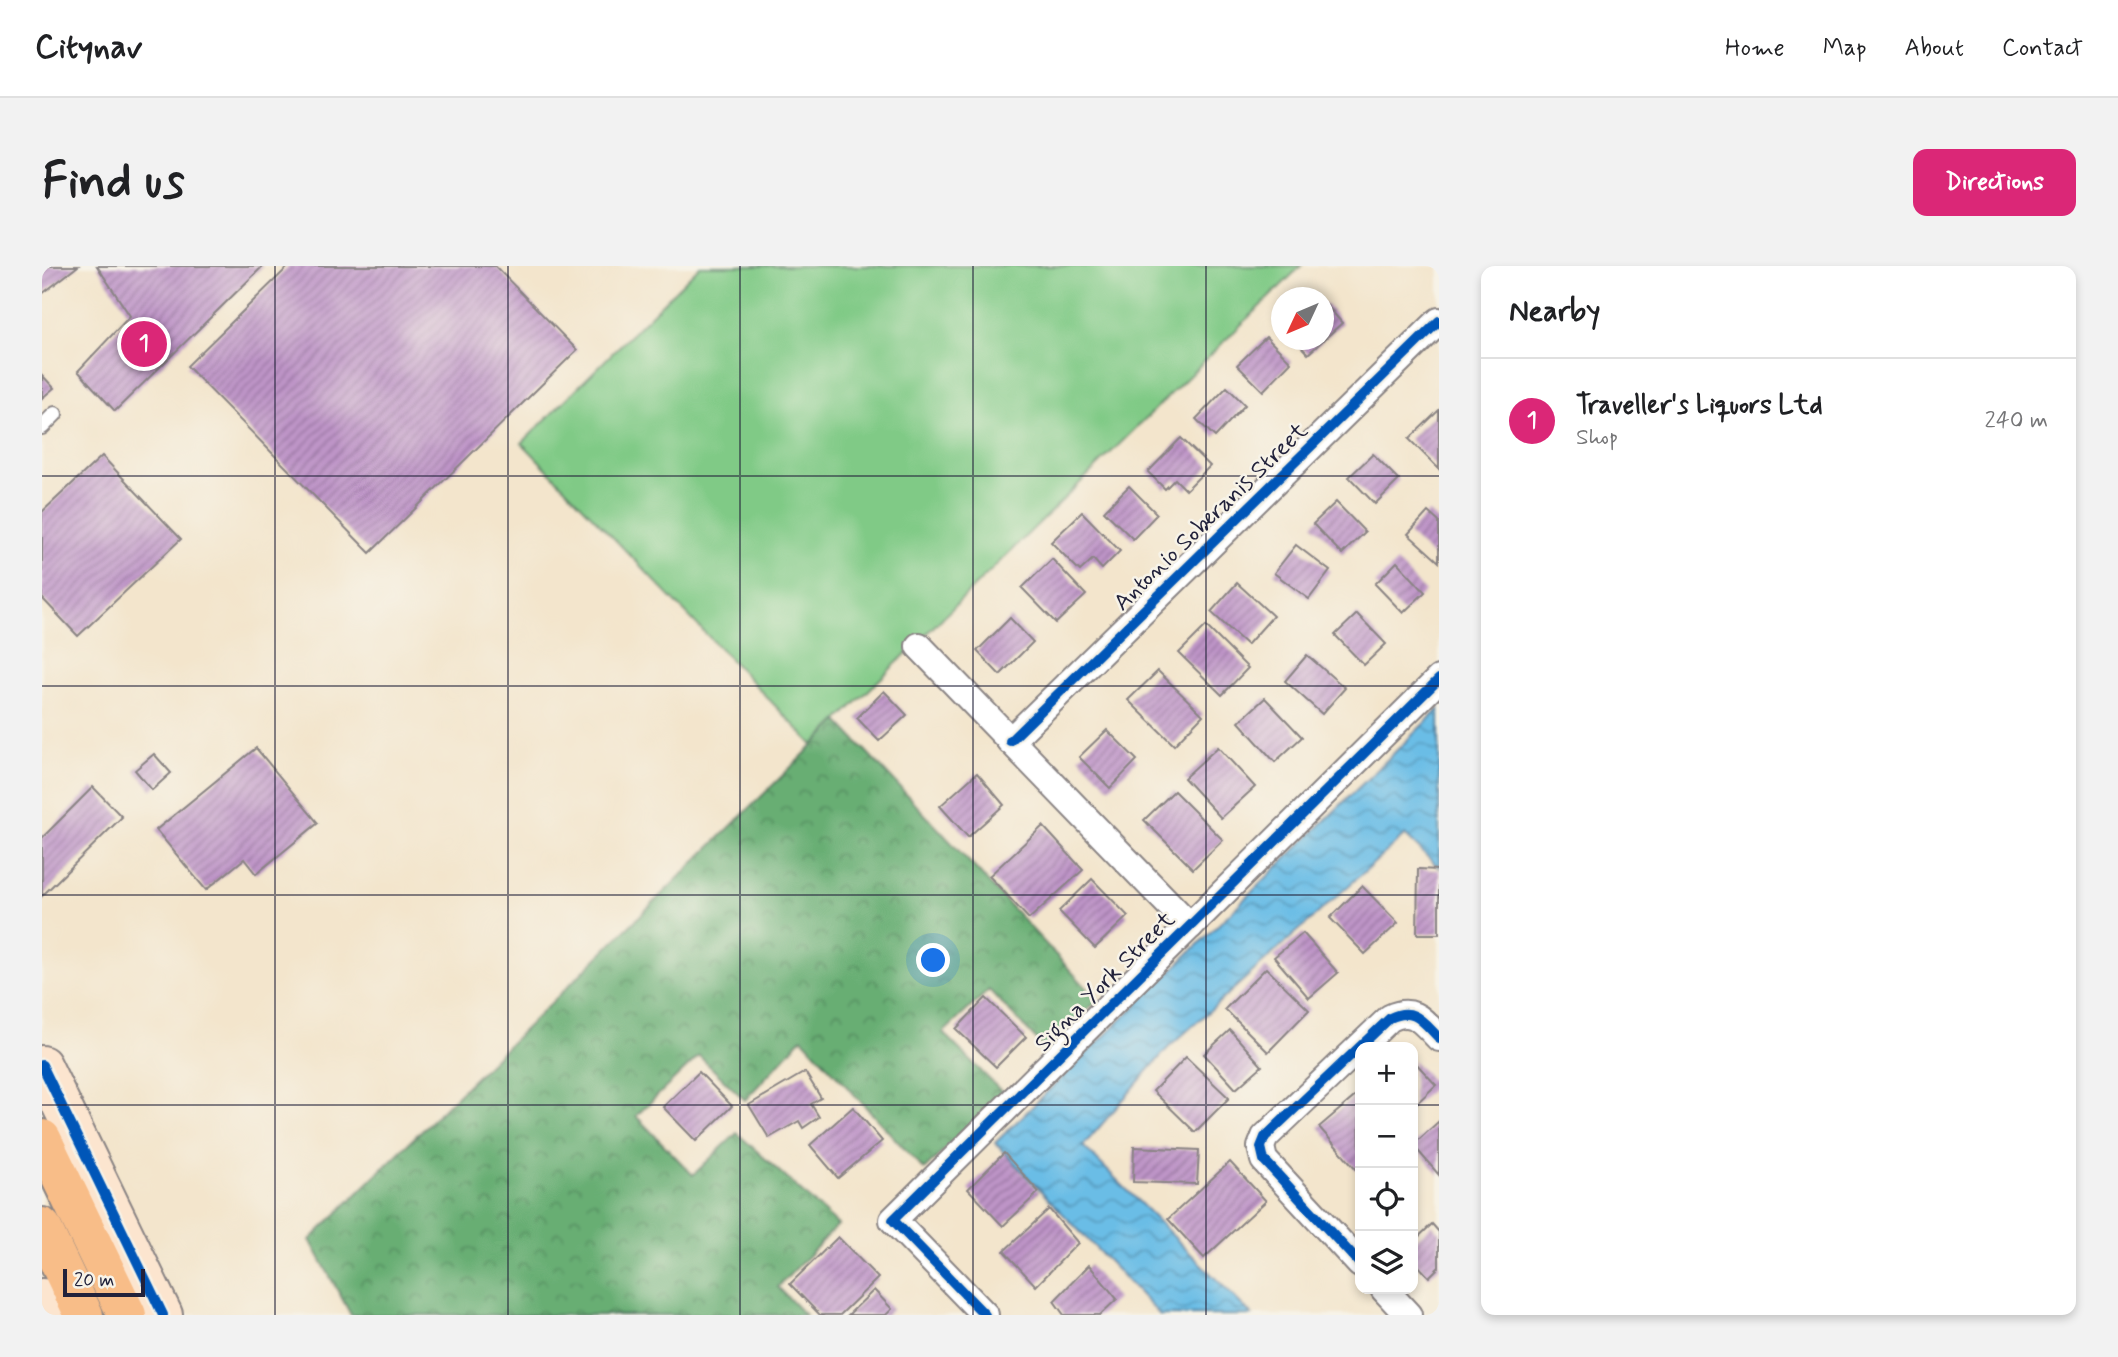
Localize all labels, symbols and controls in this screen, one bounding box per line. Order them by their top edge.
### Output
text: Citynav [35,26,142,70]
text: Home [1725,33,1785,64]
text: Map [1823,33,1867,64]
text: About [1905,33,1964,64]
text: Contact [2002,33,2083,64]
button: Directions [1913,149,2076,216]
text: Find us [42,150,185,215]
north arrow [1271,287,1334,350]
text: Nearby [1509,292,1600,331]
pin: 1 [121,318,167,370]
text: Traveller's Liquors Ltd [1576,389,1822,423]
text: 1 [1527,406,1537,436]
text: 240 m [1984,406,2048,436]
street label: Antonio Soberanis Street [1107,416,1315,618]
text: Shop [1576,423,1618,453]
street label: Signa York Street [1028,905,1184,1061]
your location [916,943,950,977]
map controls [1355,1042,1418,1294]
button: + [1355,1042,1418,1105]
button: − [1355,1105,1418,1168]
button: locate [1355,1168,1418,1231]
button: layers [1355,1231,1418,1294]
scale bar [63,1266,145,1298]
text: 20 m [74,1268,114,1293]

